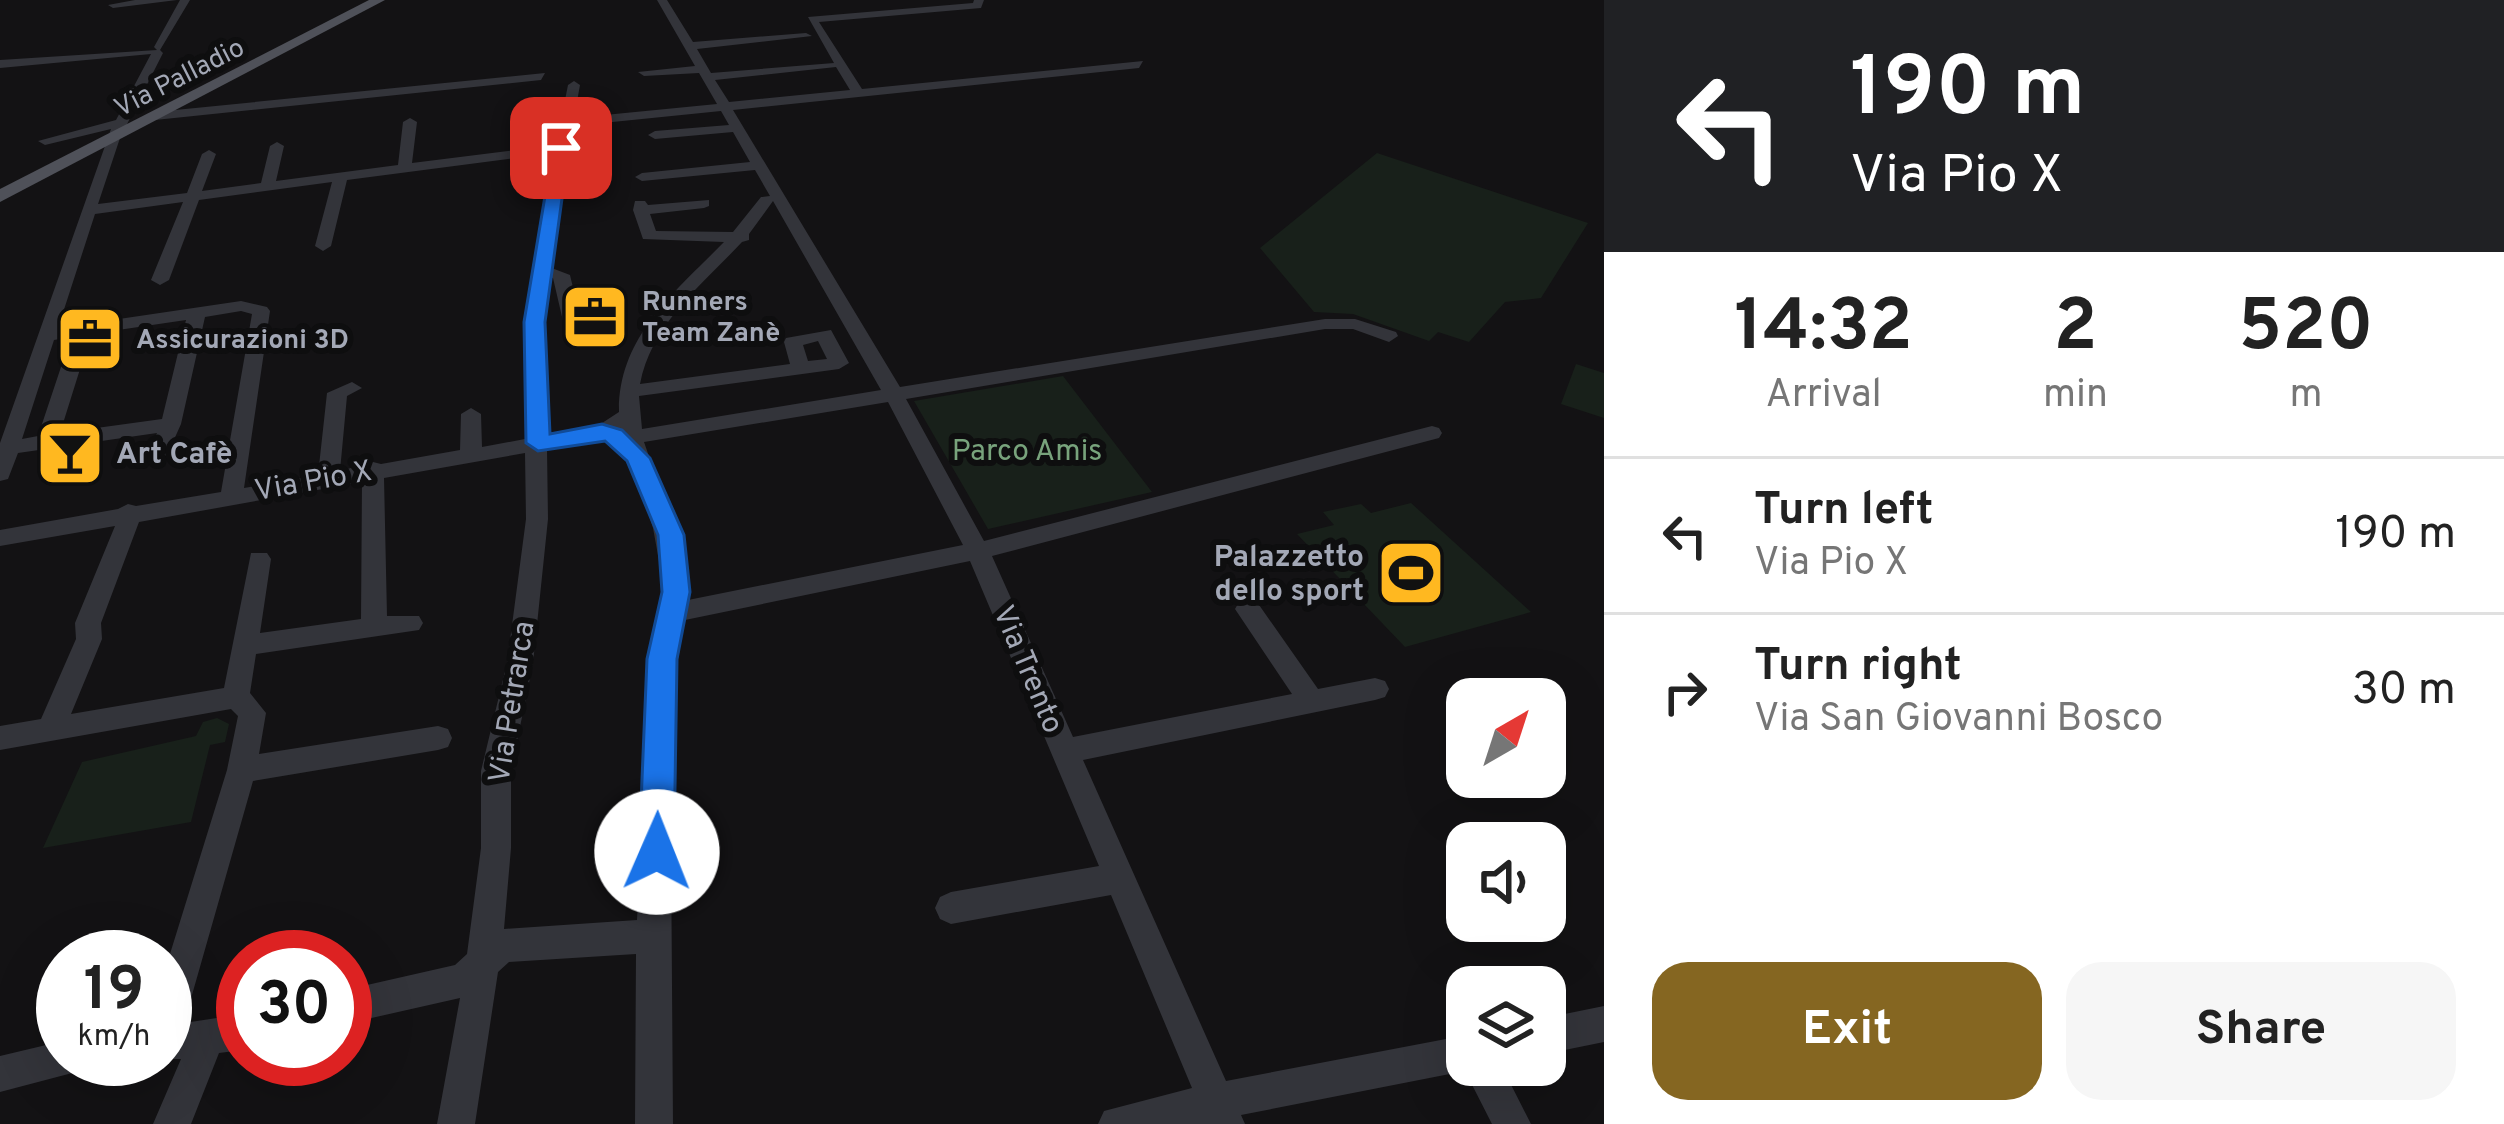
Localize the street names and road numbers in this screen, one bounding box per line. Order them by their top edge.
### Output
street label: Via Palladio [109,32,251,126]
street label: Via Pio X [252,454,375,511]
street label: Via Trento [983,600,1070,739]
street label: Via Petrarca [482,619,545,786]

